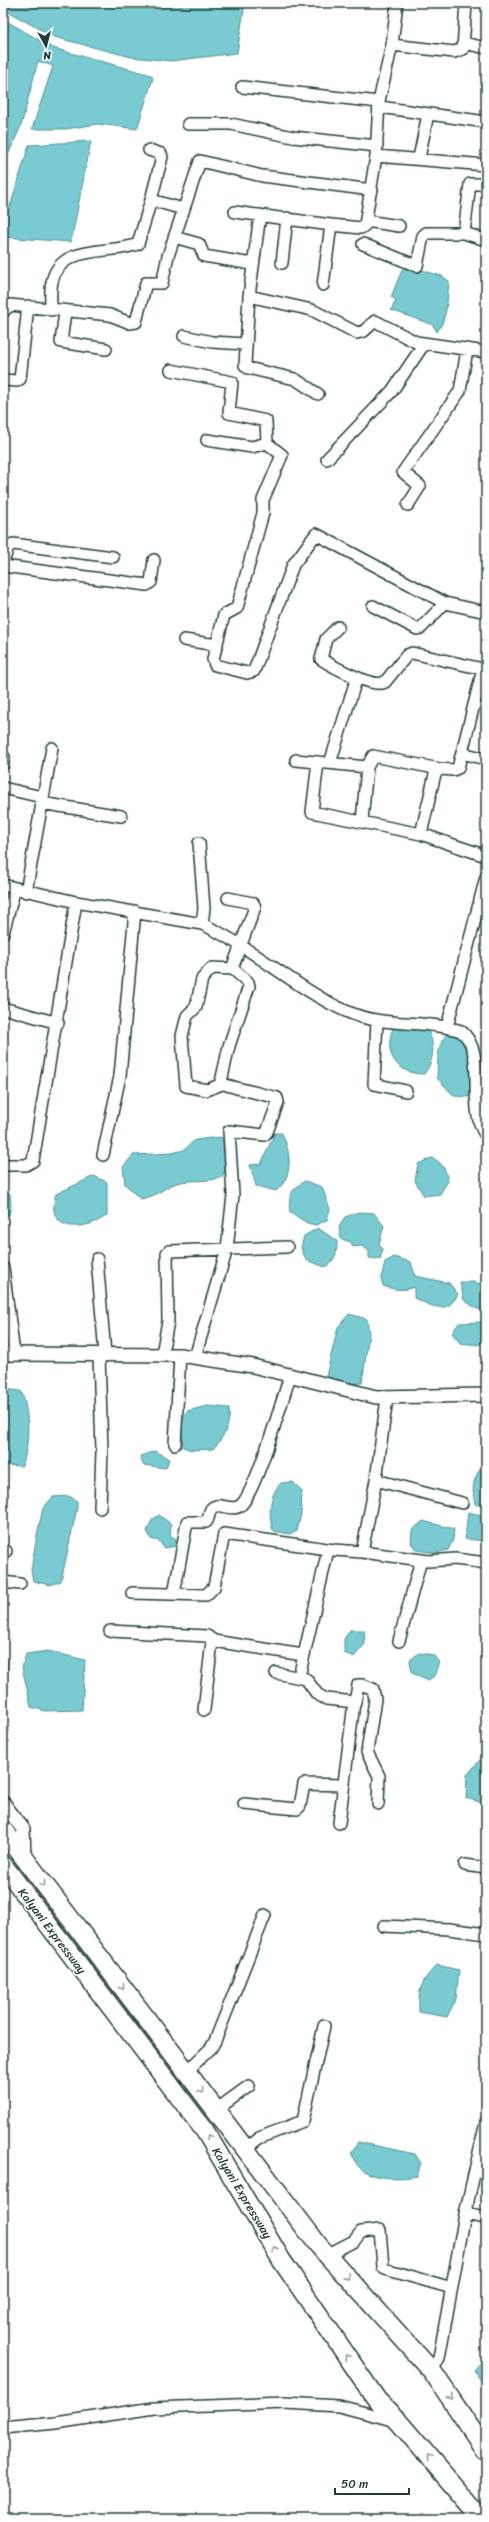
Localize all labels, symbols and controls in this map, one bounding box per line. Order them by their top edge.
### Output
north arrow [26,26,66,66]
text: N [42,45,53,65]
one-way arrow [38,1880,46,1887]
street label: Kalyani Expressway [12,1883,92,1980]
one-way arrow [117,1983,124,1990]
one-way arrow [196,2086,203,2093]
one-way arrow [206,2134,213,2141]
street label: Kalyani Expressway [206,2143,279,2244]
one-way arrow [272,2246,280,2253]
one-way arrow [342,2272,350,2280]
one-way arrow [344,2354,352,2361]
one-way arrow [445,2392,452,2399]
one-way arrow [427,2455,434,2462]
scale bar [335,2470,409,2496]
text: 50 m [341,2473,368,2495]

